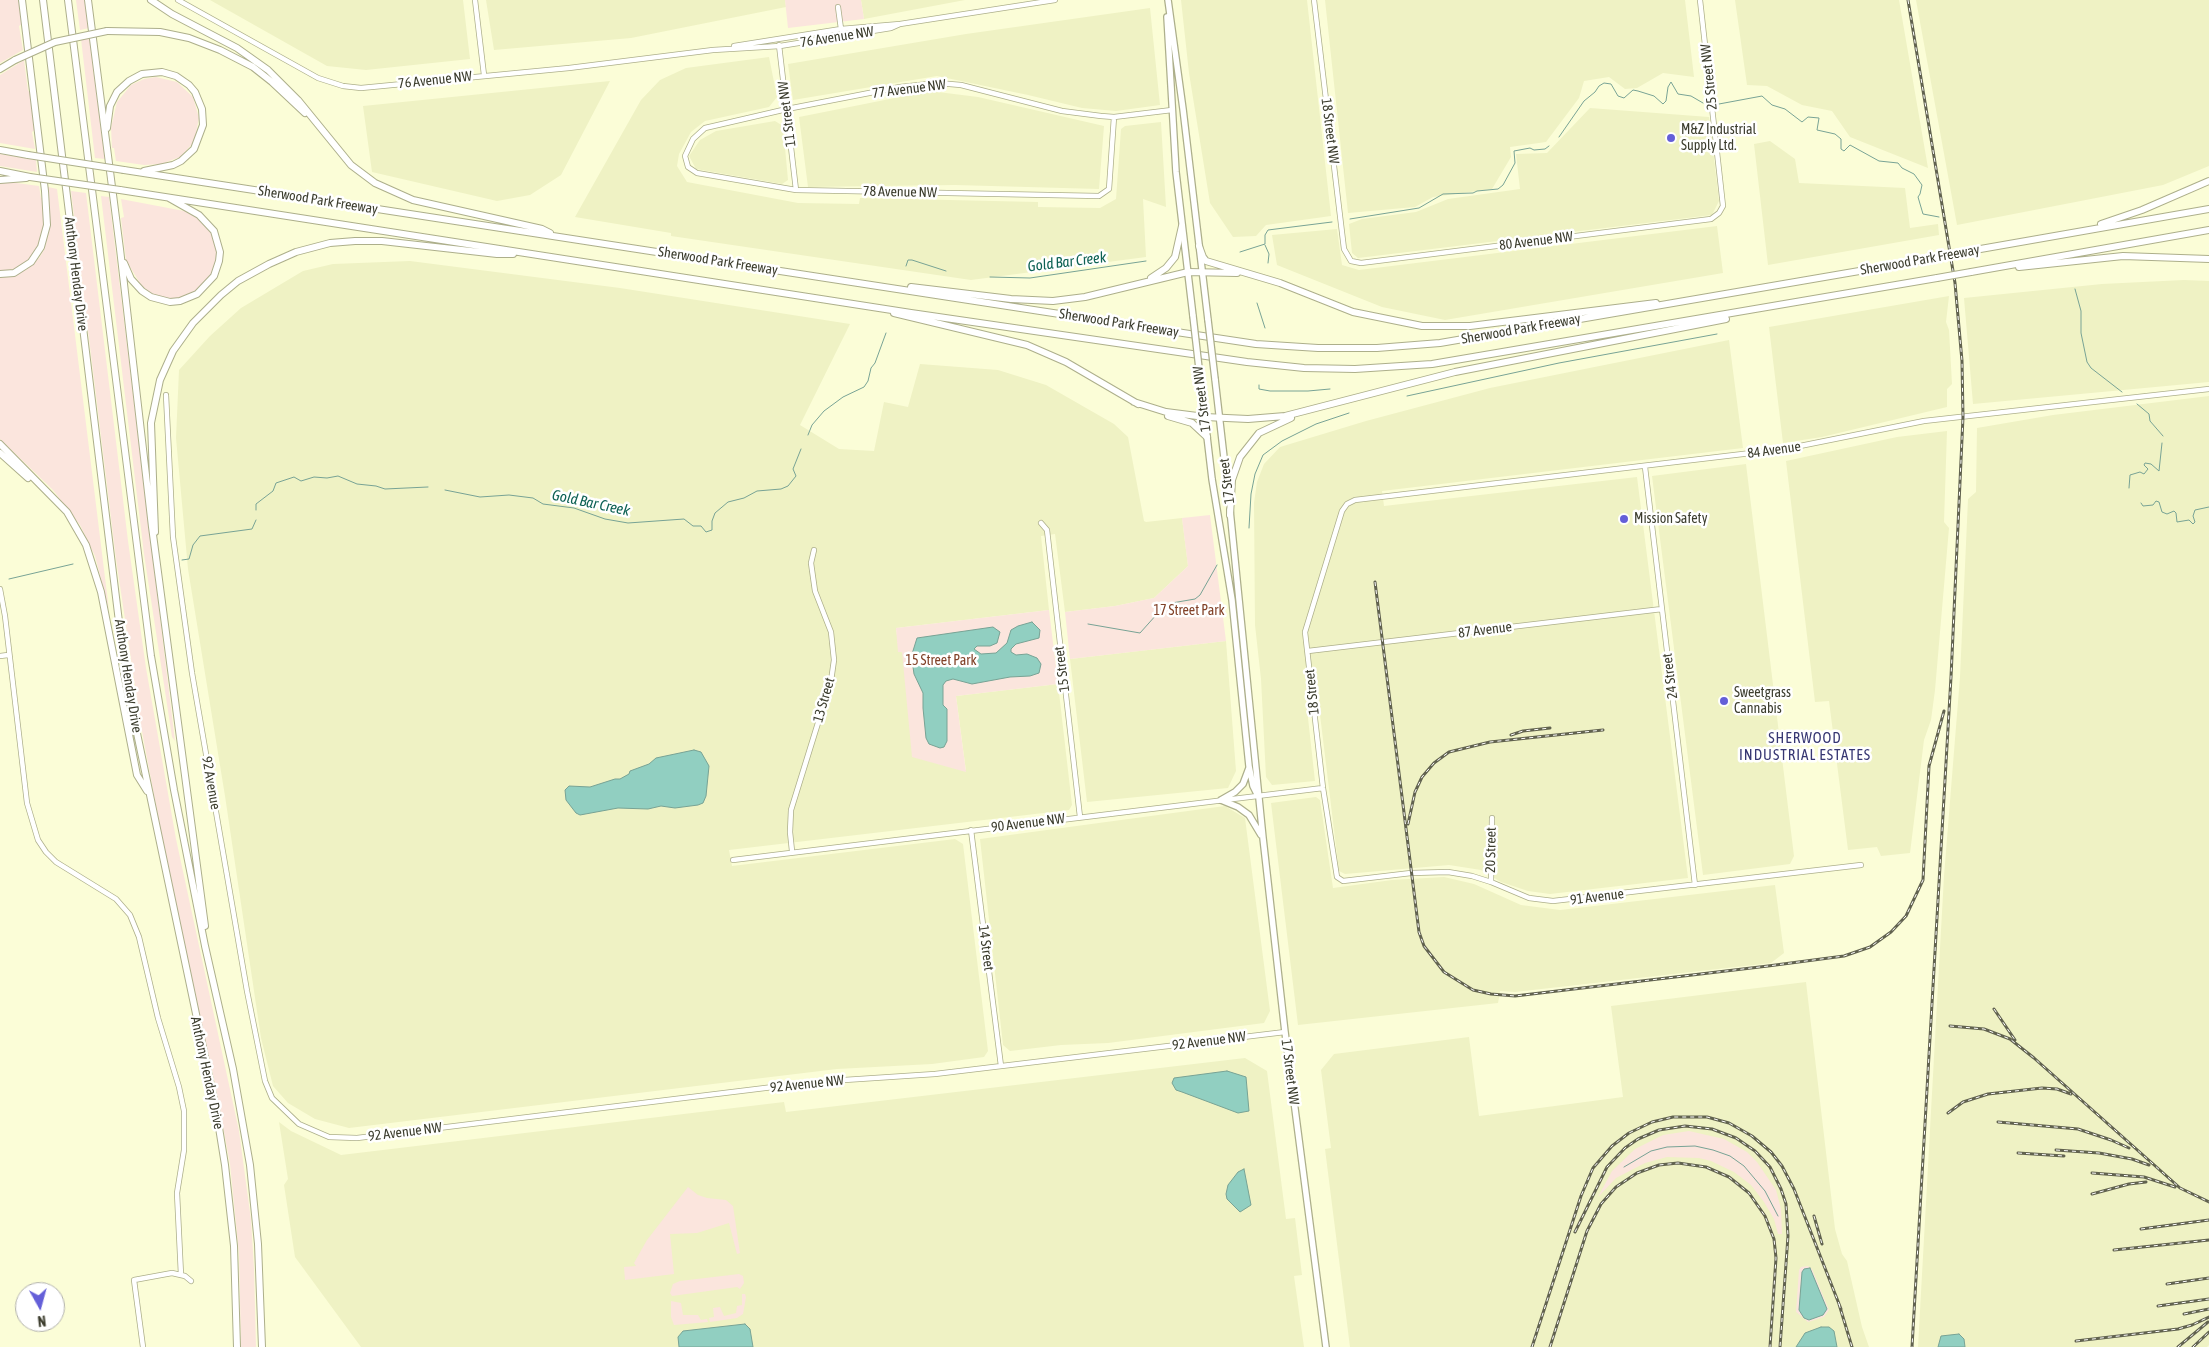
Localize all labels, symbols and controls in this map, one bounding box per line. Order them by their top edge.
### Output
street label: 76 Avenue NW [799,23,875,51]
street label: 25 Street NW [1697,43,1721,111]
street label: 76 Avenue NW [397,68,473,92]
street label: 77 Avenue NW [871,76,947,102]
street label: 11 Street NW [775,80,799,148]
street label: 18 Street NW [1318,97,1342,165]
place label: M&Z Industrial Supply Ltd. [1681,122,1756,154]
marker: M&Z Industrial Supply Ltd. [1665,132,1677,144]
street label: Sherwood Park Freeway [257,182,379,218]
street label: 78 Avenue NW [863,183,937,201]
street label: Anthony Henday Drive [61,216,91,332]
street label: 80 Avenue NW [1498,228,1574,254]
street label: Sherwood Park Freeway [1859,241,1981,279]
street label: Sherwood Park Freeway [657,243,779,279]
water label: Gold Bar Creek [1027,248,1107,276]
street label: Sherwood Park Freeway [1058,305,1180,341]
street label: Sherwood Park Freeway [1460,310,1582,348]
street label: 17 Street NW [1190,365,1214,433]
street label: 84 Avenue [1746,438,1802,462]
street label: 17 Street [1216,457,1238,505]
water label: Gold Bar Creek [550,486,632,520]
place label: Mission Safety [1634,511,1707,527]
marker: Mission Safety [1618,513,1630,525]
park label: 17 Street Park [1153,603,1225,619]
street label: Anthony Henday Drive [111,618,145,734]
street label: 87 Avenue [1457,618,1513,642]
street label: 15 Street [1051,645,1073,693]
street label: 24 Street [1659,652,1681,700]
park label: 15 Street Park [905,653,977,669]
street label: 18 Street [1301,668,1323,716]
street label: 13 Street [810,676,838,724]
place label: Sweetgrass Cannabis [1734,685,1791,718]
marker: Sweetgrass Cannabis [1718,695,1730,707]
district label: SHERWOOD INDUSTRIAL ESTATES [1737,729,1873,764]
street label: 92 Avenue [198,755,224,811]
street label: 90 Avenue NW [990,810,1066,836]
street label: 20 Street [1482,827,1500,873]
street label: 91 Avenue [1569,885,1625,909]
street label: 14 Street [975,924,997,972]
street label: Anthony Henday Drive [187,1015,227,1131]
street label: 92 Avenue NW [1171,1028,1247,1054]
street label: 17 Street NW [1278,1038,1302,1106]
street label: 92 Avenue NW [769,1072,845,1096]
street label: 92 Avenue NW [367,1119,443,1145]
north arrow [15,1282,65,1332]
text: N [37,1312,47,1329]

